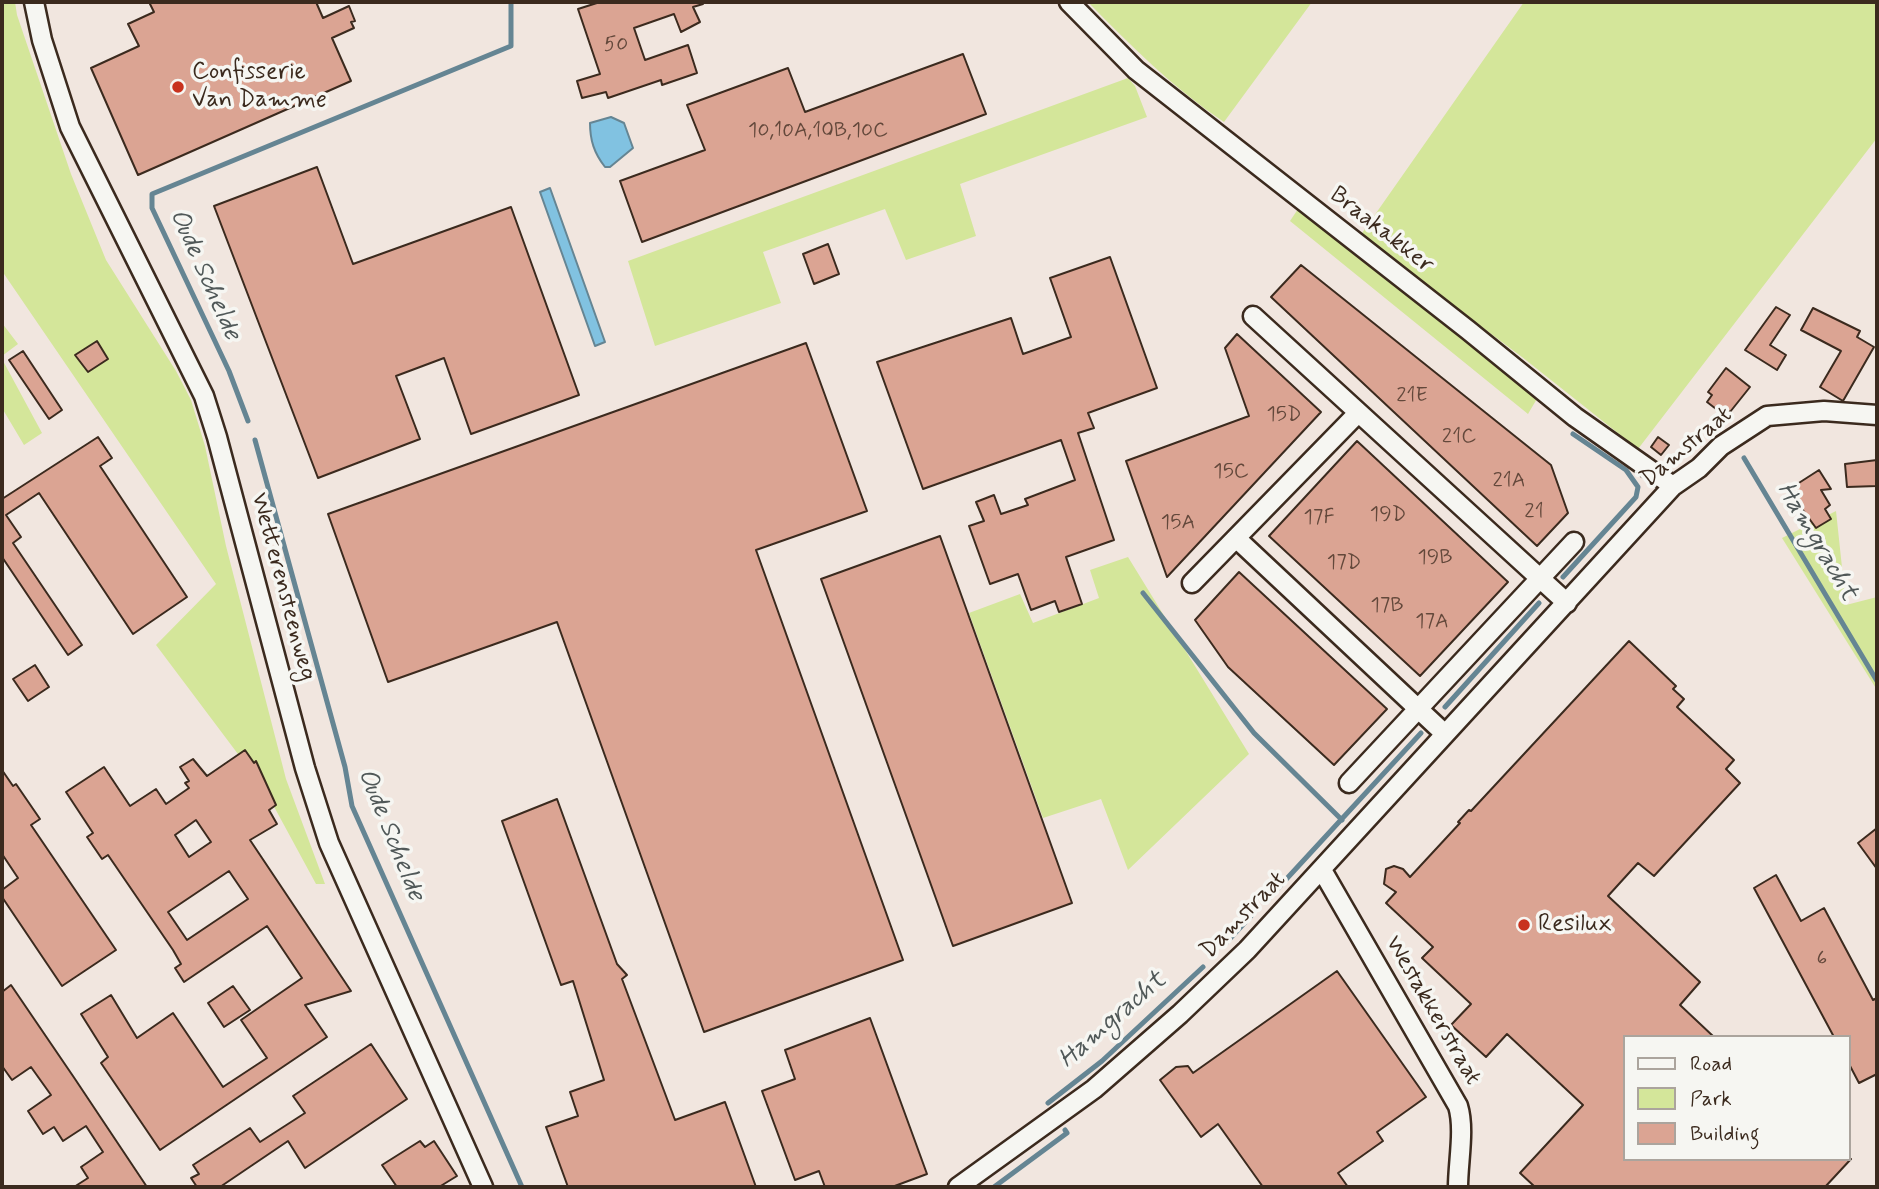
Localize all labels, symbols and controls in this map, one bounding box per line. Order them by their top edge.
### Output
house number: 50 [604,33,628,59]
place label: Confisserie Van Damme [192,59,327,115]
marker: Confisserie Van Damme [170,79,186,95]
house number: 10,10A,10B,10C [748,119,888,145]
street label: Braakakker [1323,181,1439,281]
water label: Oude Schelde [161,205,247,345]
house number: 21E [1396,384,1428,410]
street label: Damstraat [1635,401,1739,495]
house number: 15D [1266,403,1302,429]
house number: 21C [1442,425,1476,451]
house number: 15C [1213,460,1249,486]
house number: 21A [1492,469,1526,495]
water label: Hamgracht [1769,477,1863,607]
street label: Wetterensteenweg [243,490,321,684]
house number: 21 [1524,500,1544,526]
house number: 19D [1370,503,1406,529]
house number: 17F [1303,506,1335,532]
house number: 15A [1161,511,1195,537]
house number: 19B [1417,546,1453,572]
house number: 17D [1327,551,1361,577]
house number: 17B [1370,594,1404,620]
house number: 17A [1415,610,1449,636]
water label: Oude Schelde [349,764,431,906]
street label: Damstraat [1195,866,1293,966]
place label: Resilux [1538,911,1612,939]
marker: Resilux [1516,917,1532,933]
street label: Westakkerstraat [1378,931,1486,1091]
house number: 6 [1817,947,1827,973]
water label: Hamgracht [1053,966,1173,1076]
legend [1624,1035,1851,1161]
text: Road [1690,1050,1732,1078]
text: Park [1690,1085,1732,1113]
text: Building [1690,1120,1760,1148]

